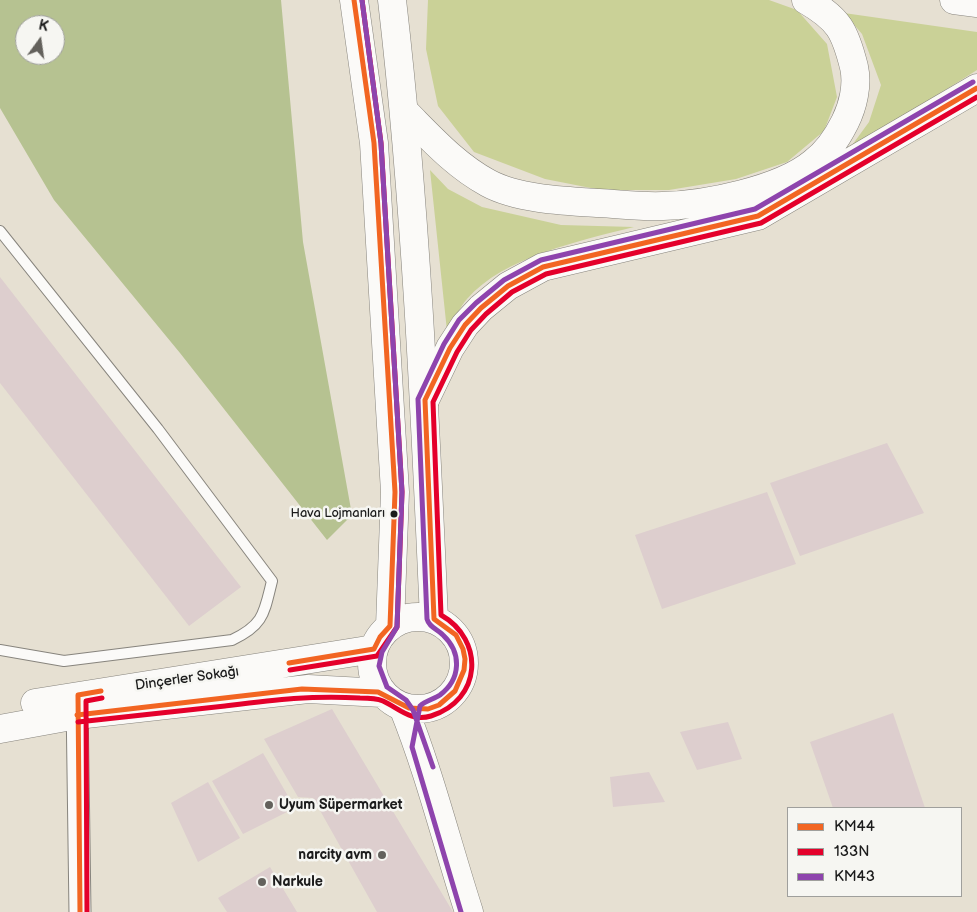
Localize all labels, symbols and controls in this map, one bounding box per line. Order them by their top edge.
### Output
north arrow [15,15,65,65]
text: K [37,17,50,35]
place label: Hava Lojmanları [290,506,385,522]
marker: Hava Lojmanları [389,509,399,519]
street label: Dinçerler Sokağı [134,663,240,695]
place label: Uyum Süpermarket [279,797,402,813]
marker: Uyum Süpermarket [263,799,275,811]
legend [787,807,962,897]
text: KM44 [834,817,875,836]
text: 133N [834,842,870,861]
place label: narcity avm [298,847,372,863]
marker: narcity avm [376,849,388,861]
text: KM43 [834,867,875,886]
place label: Narkule [272,874,323,890]
marker: Narkule [256,876,268,888]

